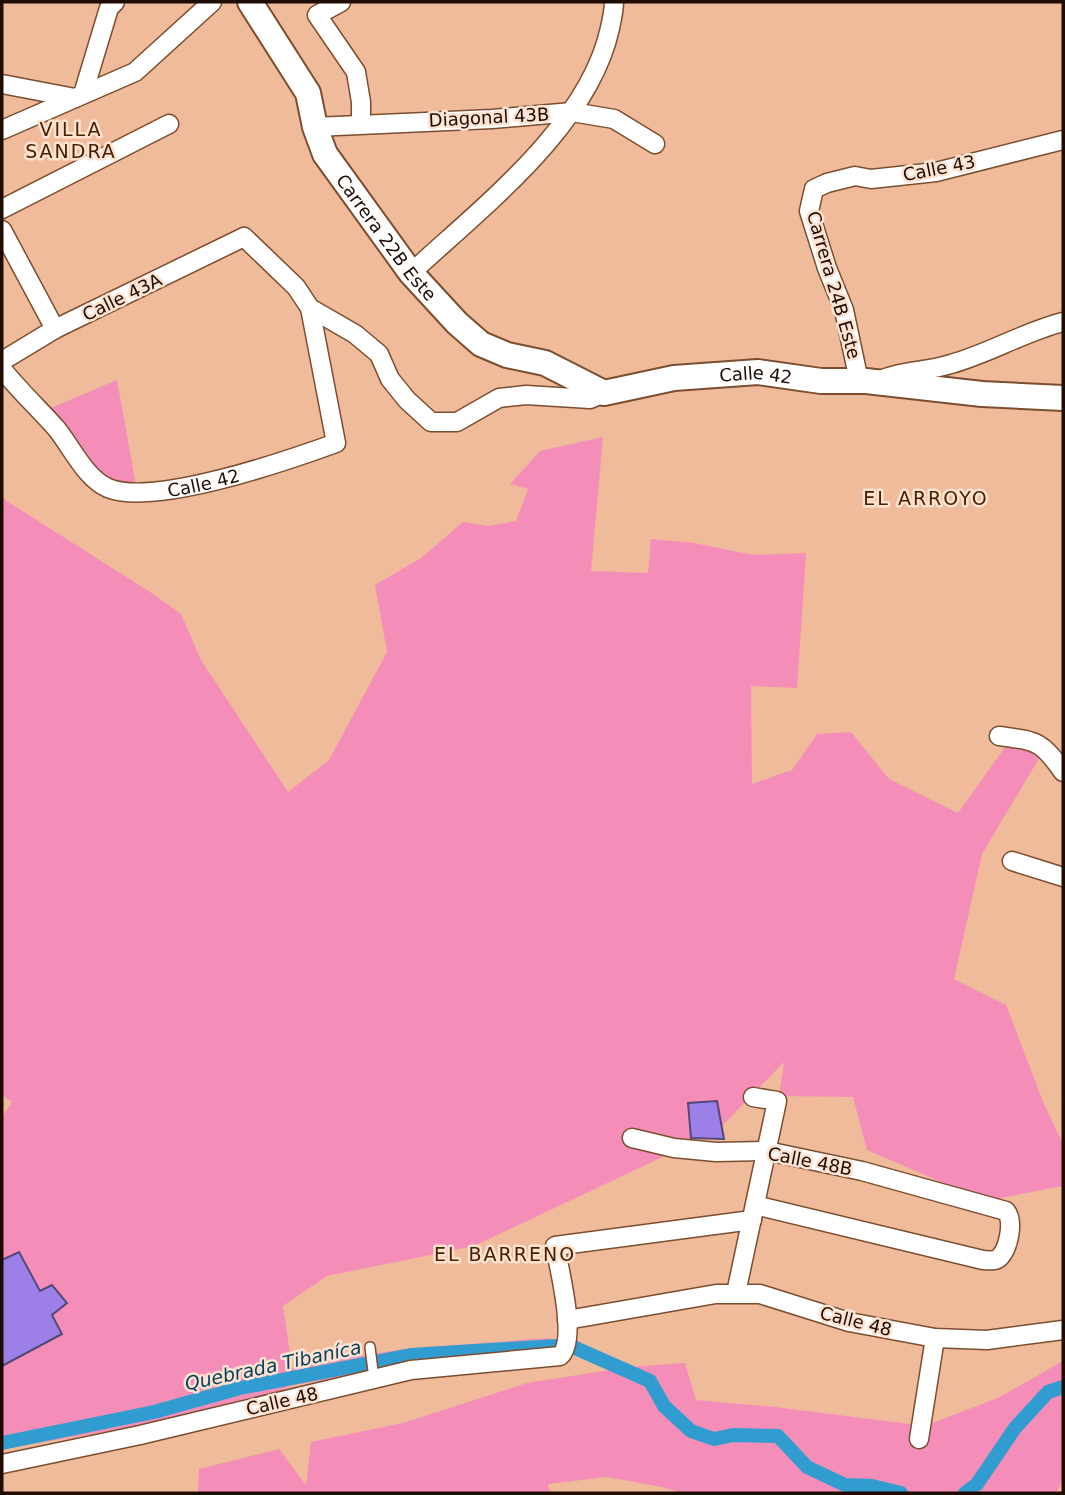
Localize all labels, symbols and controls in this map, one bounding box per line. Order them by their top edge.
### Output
street label: Diagonal 43B [428,103,550,131]
district label: VILLA SANDRA [25,118,117,162]
street label: Calle 43 [901,151,977,185]
street label: Carrera 22B Este [332,170,441,305]
street label: Carrera 24B Este [803,209,865,361]
street label: Calle 43A [79,268,166,325]
street label: Calle 42 [719,361,794,387]
street label: Calle 42 [166,464,242,500]
district label: EL ARROYO [863,487,989,509]
street label: Calle 48B [766,1143,854,1179]
district label: EL BARRENO [434,1243,576,1265]
street label: Calle 48 [818,1302,894,1340]
water label: Quebrada Tibaníca [183,1336,363,1394]
street label: Calle 48 [244,1383,320,1419]

